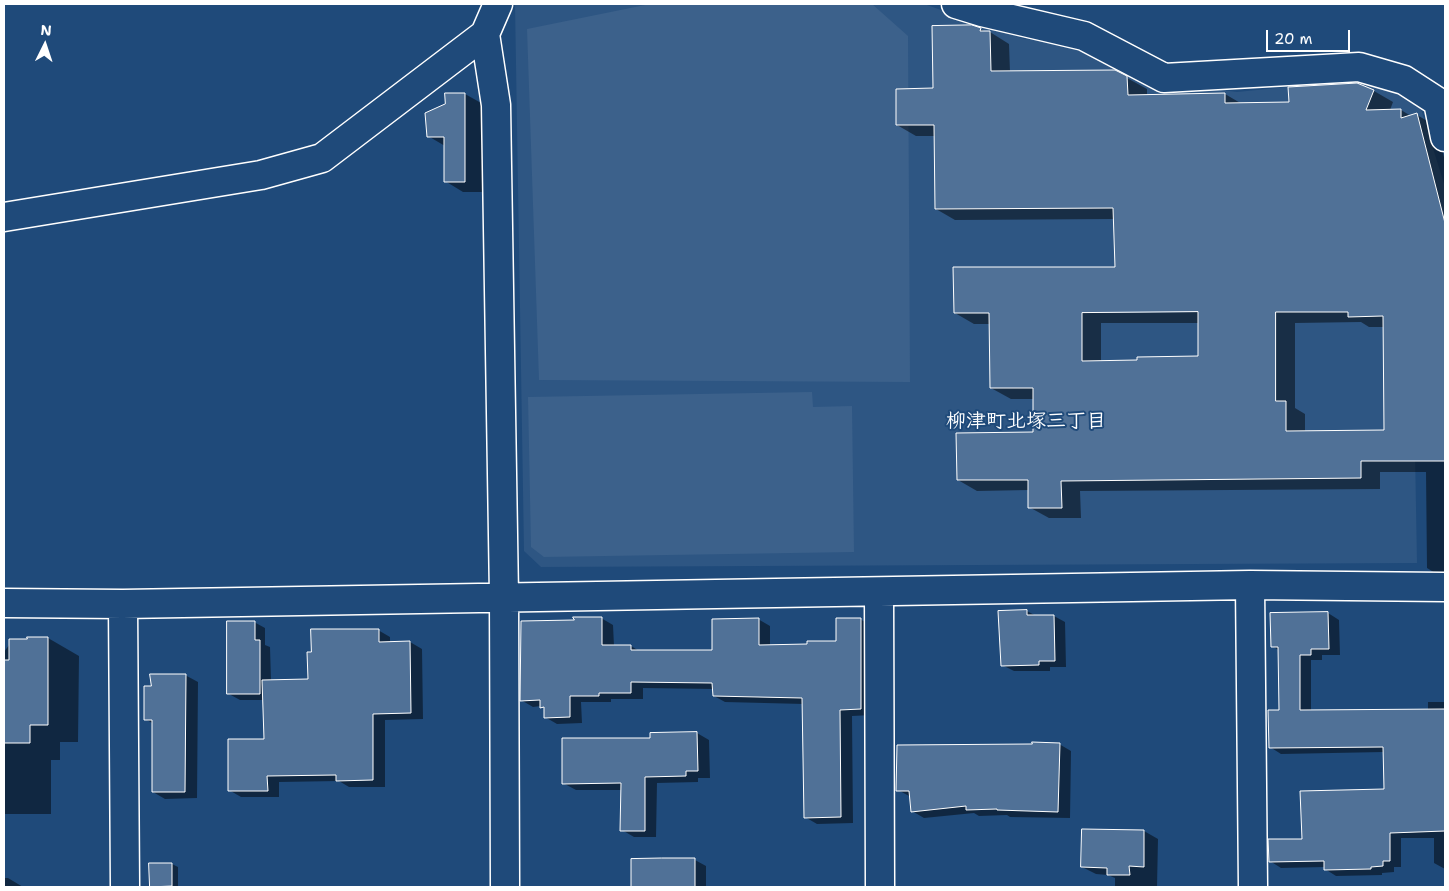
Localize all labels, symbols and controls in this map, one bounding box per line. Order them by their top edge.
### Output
north arrow [20,20,70,70]
scale bar [1269,20,1353,52]
text: N [40,21,52,39]
text: 20 m [1274,29,1313,49]
district label: 柳津町北塚三丁目 [946,410,1106,434]

